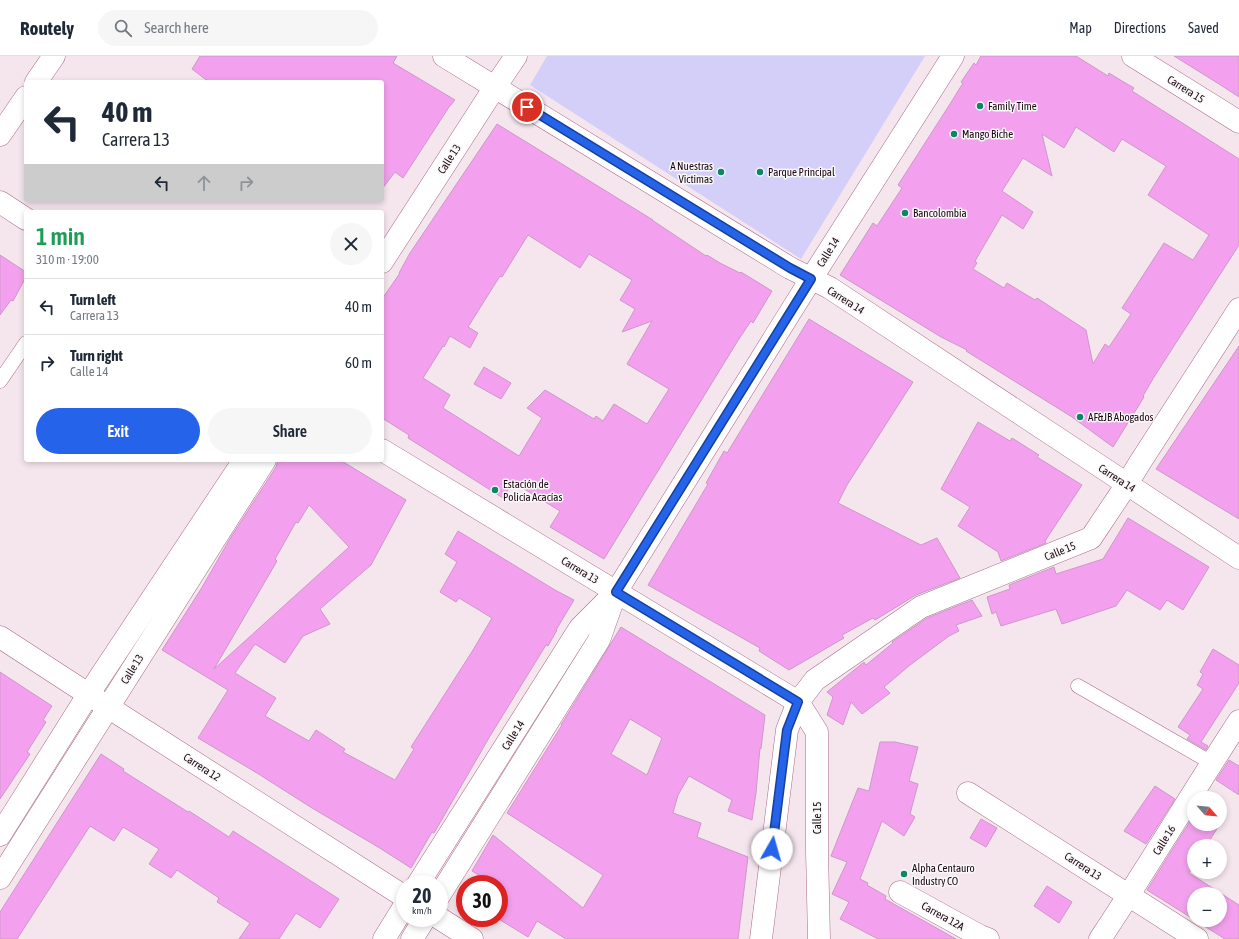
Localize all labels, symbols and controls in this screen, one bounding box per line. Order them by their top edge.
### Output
search box [98,10,378,46]
text: Routely [20,17,74,39]
icon: search [112,17,134,39]
text: Search here [144,19,209,36]
text: Map [1069,20,1092,36]
text: Directions [1114,20,1166,36]
text: Saved [1188,20,1219,36]
street label: Carrera 15 [1165,73,1207,105]
pin [510,90,544,124]
icon: left [36,96,88,148]
text: 40 m [102,96,152,128]
icon: arrive [516,96,538,118]
place label: Family Time [988,100,1037,112]
marker: Family Time [975,101,985,111]
place label: Mango Biche [962,128,1013,140]
text: Carrera 13 [102,129,170,150]
marker: Mango Biche [949,129,959,139]
street label: Calle 13 [435,142,463,176]
place label: A Nuestras Victimas [670,160,713,185]
place label: Parque Principal [768,166,835,178]
marker: A Nuestras Victimas [716,167,726,177]
marker: Parque Principal [755,167,765,177]
icon: left [151,172,173,194]
icon: ahead [193,172,215,194]
icon: right [235,172,257,194]
place label: Bancolombia [913,207,967,219]
marker: Bancolombia [900,208,910,218]
text: 1 min [36,223,85,250]
button: close [330,223,372,265]
street label: Calle 14 [814,235,842,269]
text: 310 m · 19:00 [36,252,99,267]
street label: Carrera 14 [825,284,867,316]
text: Turn left [70,291,116,308]
icon: left [36,296,58,318]
text: 40 m [345,298,372,315]
text: Carrera 13 [70,308,119,323]
text: Turn right [70,347,123,364]
icon: right [36,352,58,374]
text: 60 m [345,354,372,371]
text: Calle 14 [70,364,109,379]
button: Exit [36,408,200,454]
button: Share [208,408,372,454]
place label: AF&JB Abogados [1088,411,1154,423]
marker: AF&JB Abogados [1075,412,1085,422]
street label: Carrera 14 [1096,462,1138,494]
place label: Estación de Policía Acacías [503,478,562,503]
marker: Estación de Policía Acacías [490,485,500,495]
street label: Calle 15 [1043,539,1077,563]
street label: Carrera 13 [559,554,601,586]
street label: Calle 13 [118,652,146,686]
street label: Calle 14 [499,718,527,752]
street label: Carrera 12 [181,751,223,783]
north arrow [1187,791,1227,831]
map controls [1187,791,1227,927]
street label: Calle 15 [811,802,823,834]
street label: Calle 16 [1150,823,1178,857]
position arrow [751,828,793,870]
button: + [1187,839,1227,879]
street label: Carrera 13 [1062,850,1104,882]
place label: Alpha Centauro Industry CO [912,862,975,887]
marker: Alpha Centauro Industry CO [899,869,909,879]
speed limit sign: 30 [456,875,508,927]
text: 20 [413,884,431,907]
button: − [1187,887,1227,927]
street label: Carrera 12A [920,899,967,933]
text: km/h [412,905,432,916]

